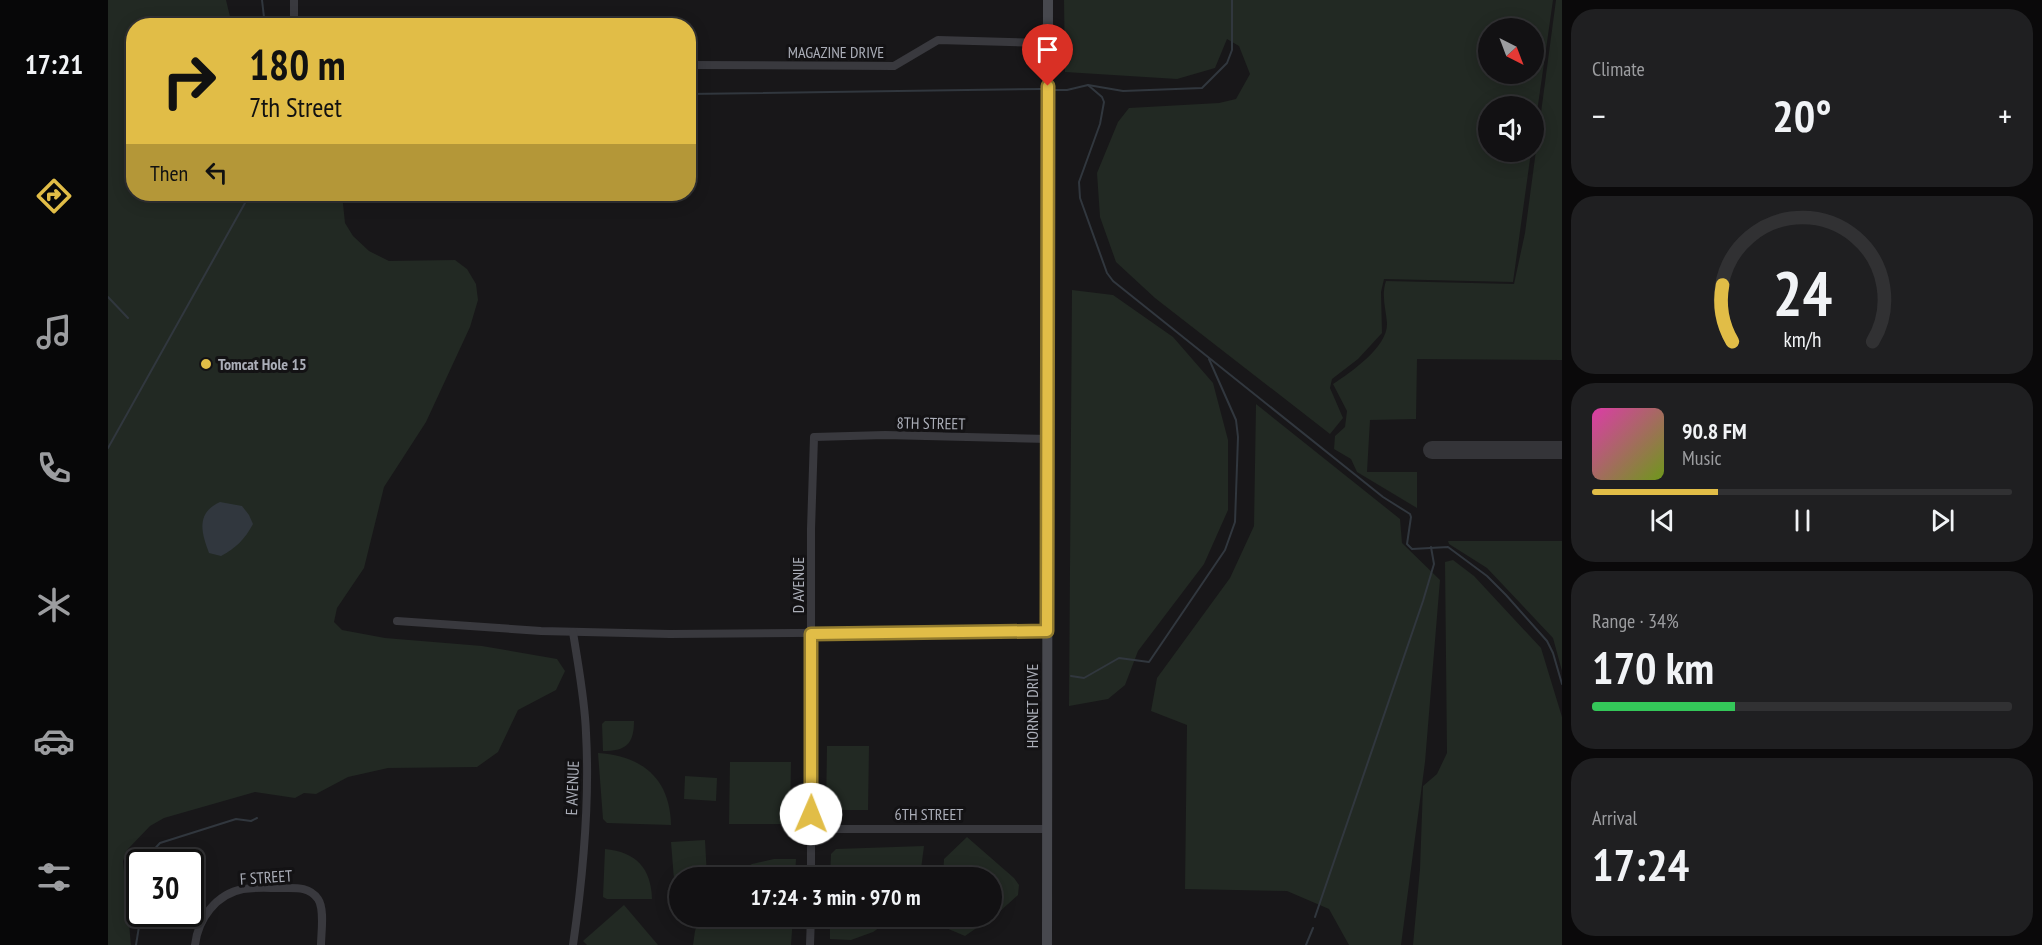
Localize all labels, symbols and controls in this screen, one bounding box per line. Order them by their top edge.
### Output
north arrow [1478,18,1544,84]
map controls [1478,18,1544,162]
pin [1022,24,1073,86]
icon: arrive [1031,33,1064,66]
text: 180 m [249,37,346,92]
icon: right [150,42,228,120]
street label: MAGAZINE DRIVE [788,42,884,62]
text: 17:21 [25,47,83,81]
text: Climate [1592,56,1645,82]
text: 20° [1772,86,1832,144]
text: 7th Street [249,90,342,124]
text: − [1592,94,1606,137]
text: + [1998,94,2012,137]
button: sound [1478,96,1544,162]
icon: left [200,156,233,189]
text: Then [150,159,188,187]
icon: directions [33,175,75,217]
text: 24 [1772,252,1832,333]
icon: music [33,311,75,353]
text: km/h [1783,326,1821,354]
place label: Tomcat Hole 15 [218,354,307,374]
marker: Tomcat Hole 15 [199,357,213,371]
street label: 8TH STREET [896,412,966,434]
text: 90.8 FM [1682,417,1747,445]
text: Music [1682,445,1722,471]
icon: phone [33,447,75,489]
icon: previous [1646,504,1679,537]
icon: pause [1786,504,1819,537]
icon: next [1926,504,1959,537]
street label: D AVENUE [788,557,808,613]
icon: climate [33,584,75,626]
text: Range · 34% [1592,608,1679,634]
text: 170 km [1592,638,1714,696]
street label: HORNET DRIVE [1022,664,1042,748]
icon: car [33,720,75,762]
street label: E AVENUE [561,760,583,816]
position arrow [779,782,843,846]
street label: 6TH STREET [895,804,963,824]
text: Arrival [1592,805,1637,831]
text: 17:24 [1592,835,1689,893]
speed limit sign: 30 [126,849,204,927]
icon: filters [33,856,75,898]
street label: F STREET [239,865,293,889]
text: 17:24 · 3 min · 970 m [750,883,921,911]

